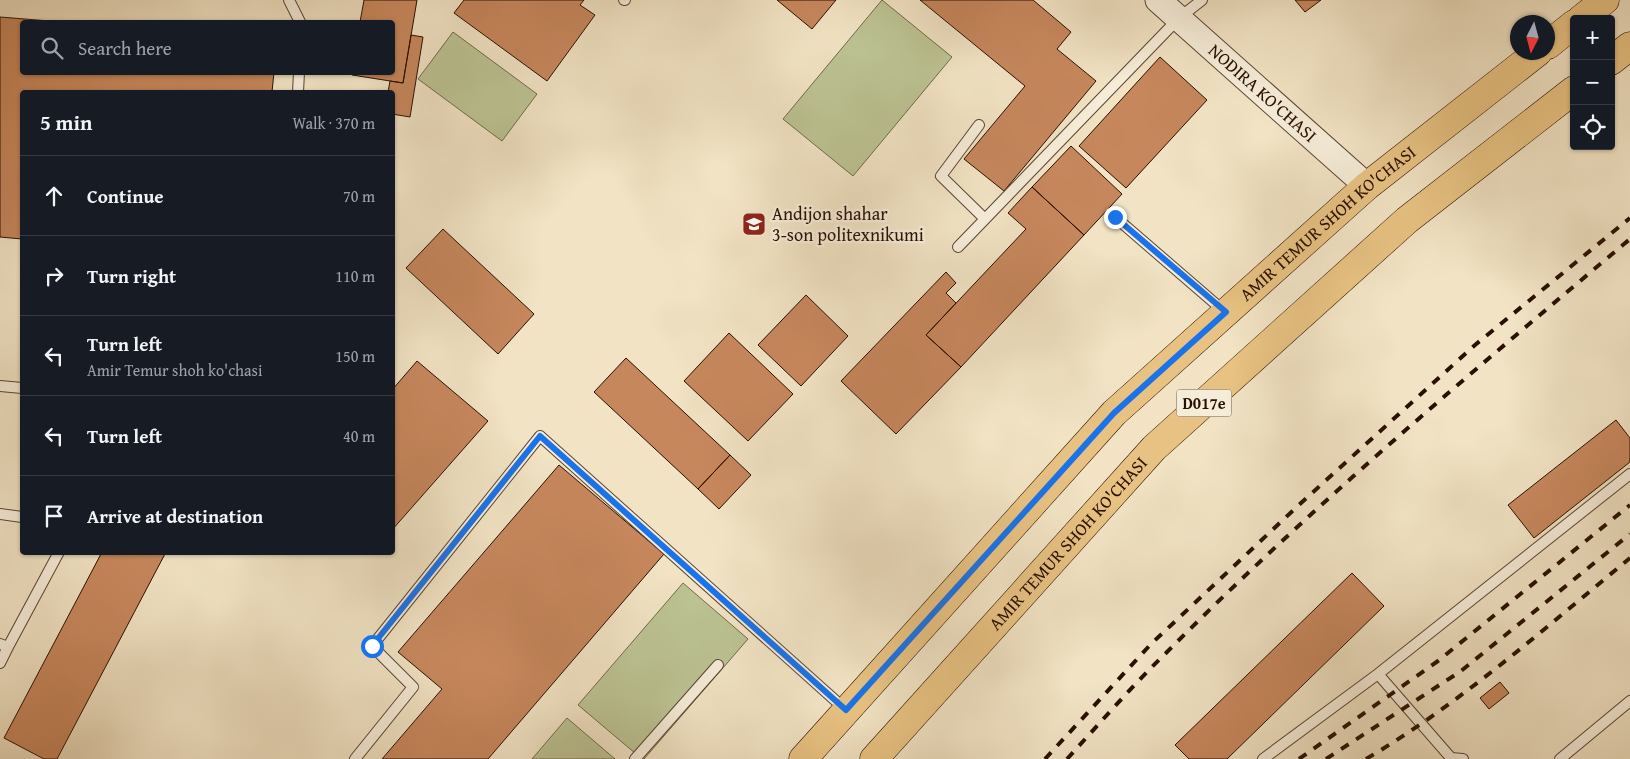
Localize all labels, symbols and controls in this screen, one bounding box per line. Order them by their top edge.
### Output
north arrow [1510,15,1555,60]
map controls [1570,15,1615,150]
button: + [1570,15,1615,60]
search box [20,20,395,75]
icon: search [38,34,66,62]
text: Search here [78,34,172,62]
street label: NODIRA KO'CHASI [1203,37,1323,148]
button: − [1570,60,1615,105]
button: locate [1570,105,1615,150]
text: 5 min [40,107,92,138]
text: Walk · 370 m [292,111,375,135]
street label: AMIR TEMUR SHOH KO'CHASI [1233,139,1421,307]
icon: ahead [40,182,68,210]
text: Continue [87,182,164,210]
text: 70 m [343,184,375,208]
place label: Andijon shahar 3-son politexnikumi [772,200,924,248]
route end [1104,206,1127,229]
school or university icon: Andijon shahar 3-son politexnikumi [741,211,767,237]
icon: right [40,262,68,290]
text: Turn right [87,262,176,290]
text: 110 m [335,264,375,288]
text: Turn left [87,330,162,358]
icon: left [40,342,68,370]
text: 150 m [335,344,375,368]
text: Amir Temur shoh ko'chasi [87,358,262,382]
road number: D017e [1176,389,1232,416]
icon: left [40,422,68,450]
text: Turn left [87,422,162,450]
text: 40 m [343,424,375,448]
street label: AMIR TEMUR SHOH KO'CHASI [982,450,1153,636]
icon: arrive [40,502,68,530]
text: Arrive at destination [87,502,263,530]
route start [361,635,384,658]

